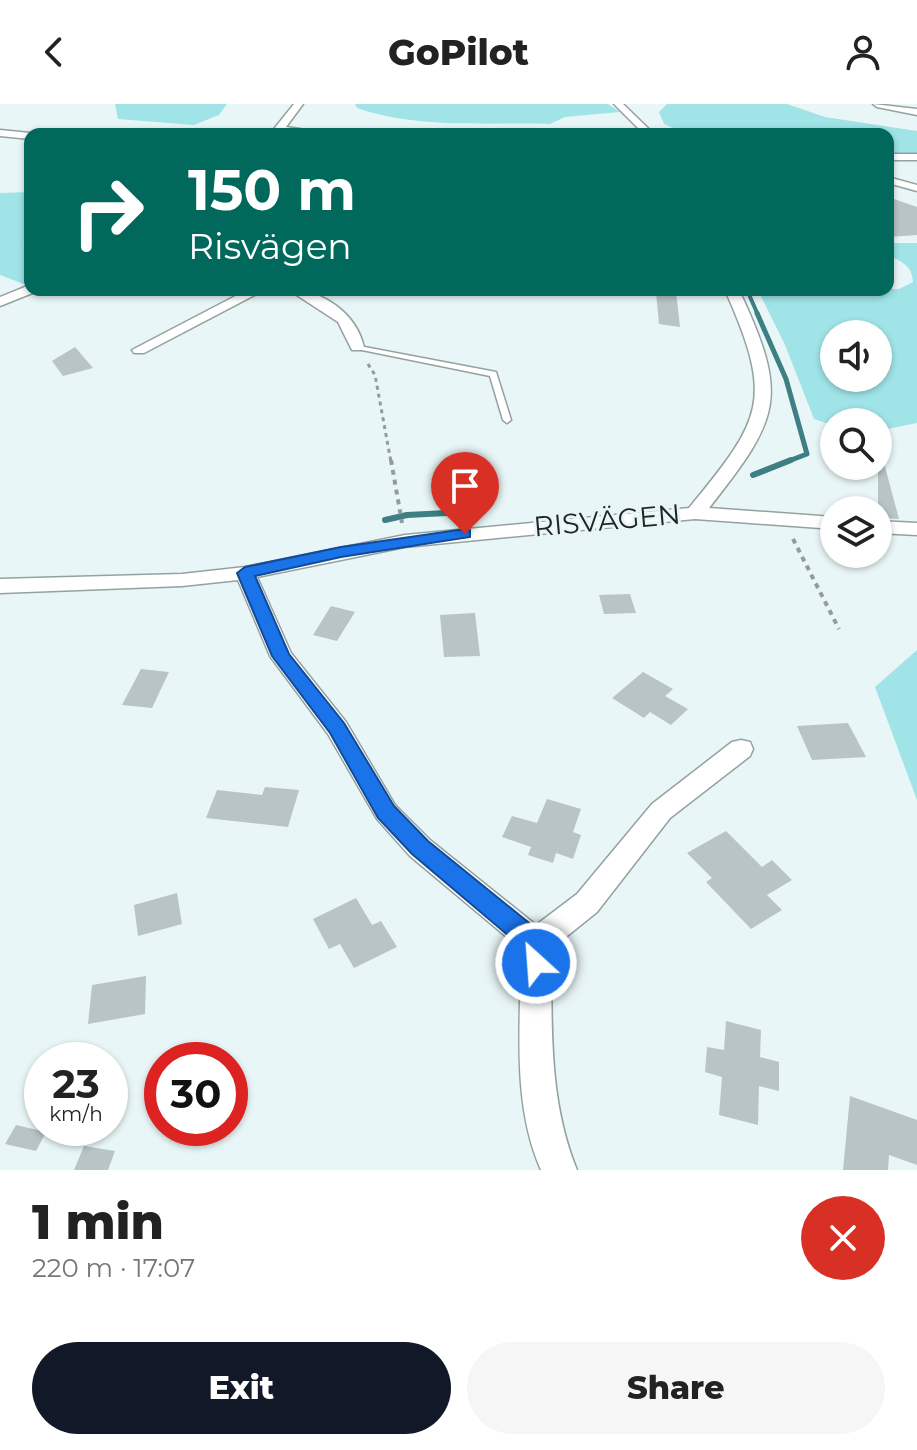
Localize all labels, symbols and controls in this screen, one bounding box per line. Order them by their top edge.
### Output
icon: back [32,30,76,74]
text: GoPilot [388,30,529,74]
icon: person [841,30,885,74]
text: 150 m [188,156,356,224]
icon: right [56,160,160,264]
text: Risvägen [188,224,352,268]
map controls [820,320,892,568]
button: sound [820,320,892,392]
button: search [820,408,892,480]
pin [431,452,499,534]
icon: arrive [443,464,487,508]
button: layers [820,496,892,568]
street label: RISVÄGEN [532,497,682,543]
position arrow [494,921,578,1005]
speed limit sign: 30 [144,1042,248,1146]
text: 23 [52,1059,100,1108]
text: km/h [49,1102,103,1126]
text: 1 min [32,1193,164,1251]
button: close [801,1196,885,1280]
text: 220 m · 17:07 [32,1252,195,1284]
button: Exit [32,1342,451,1434]
button: Share [467,1342,885,1434]

